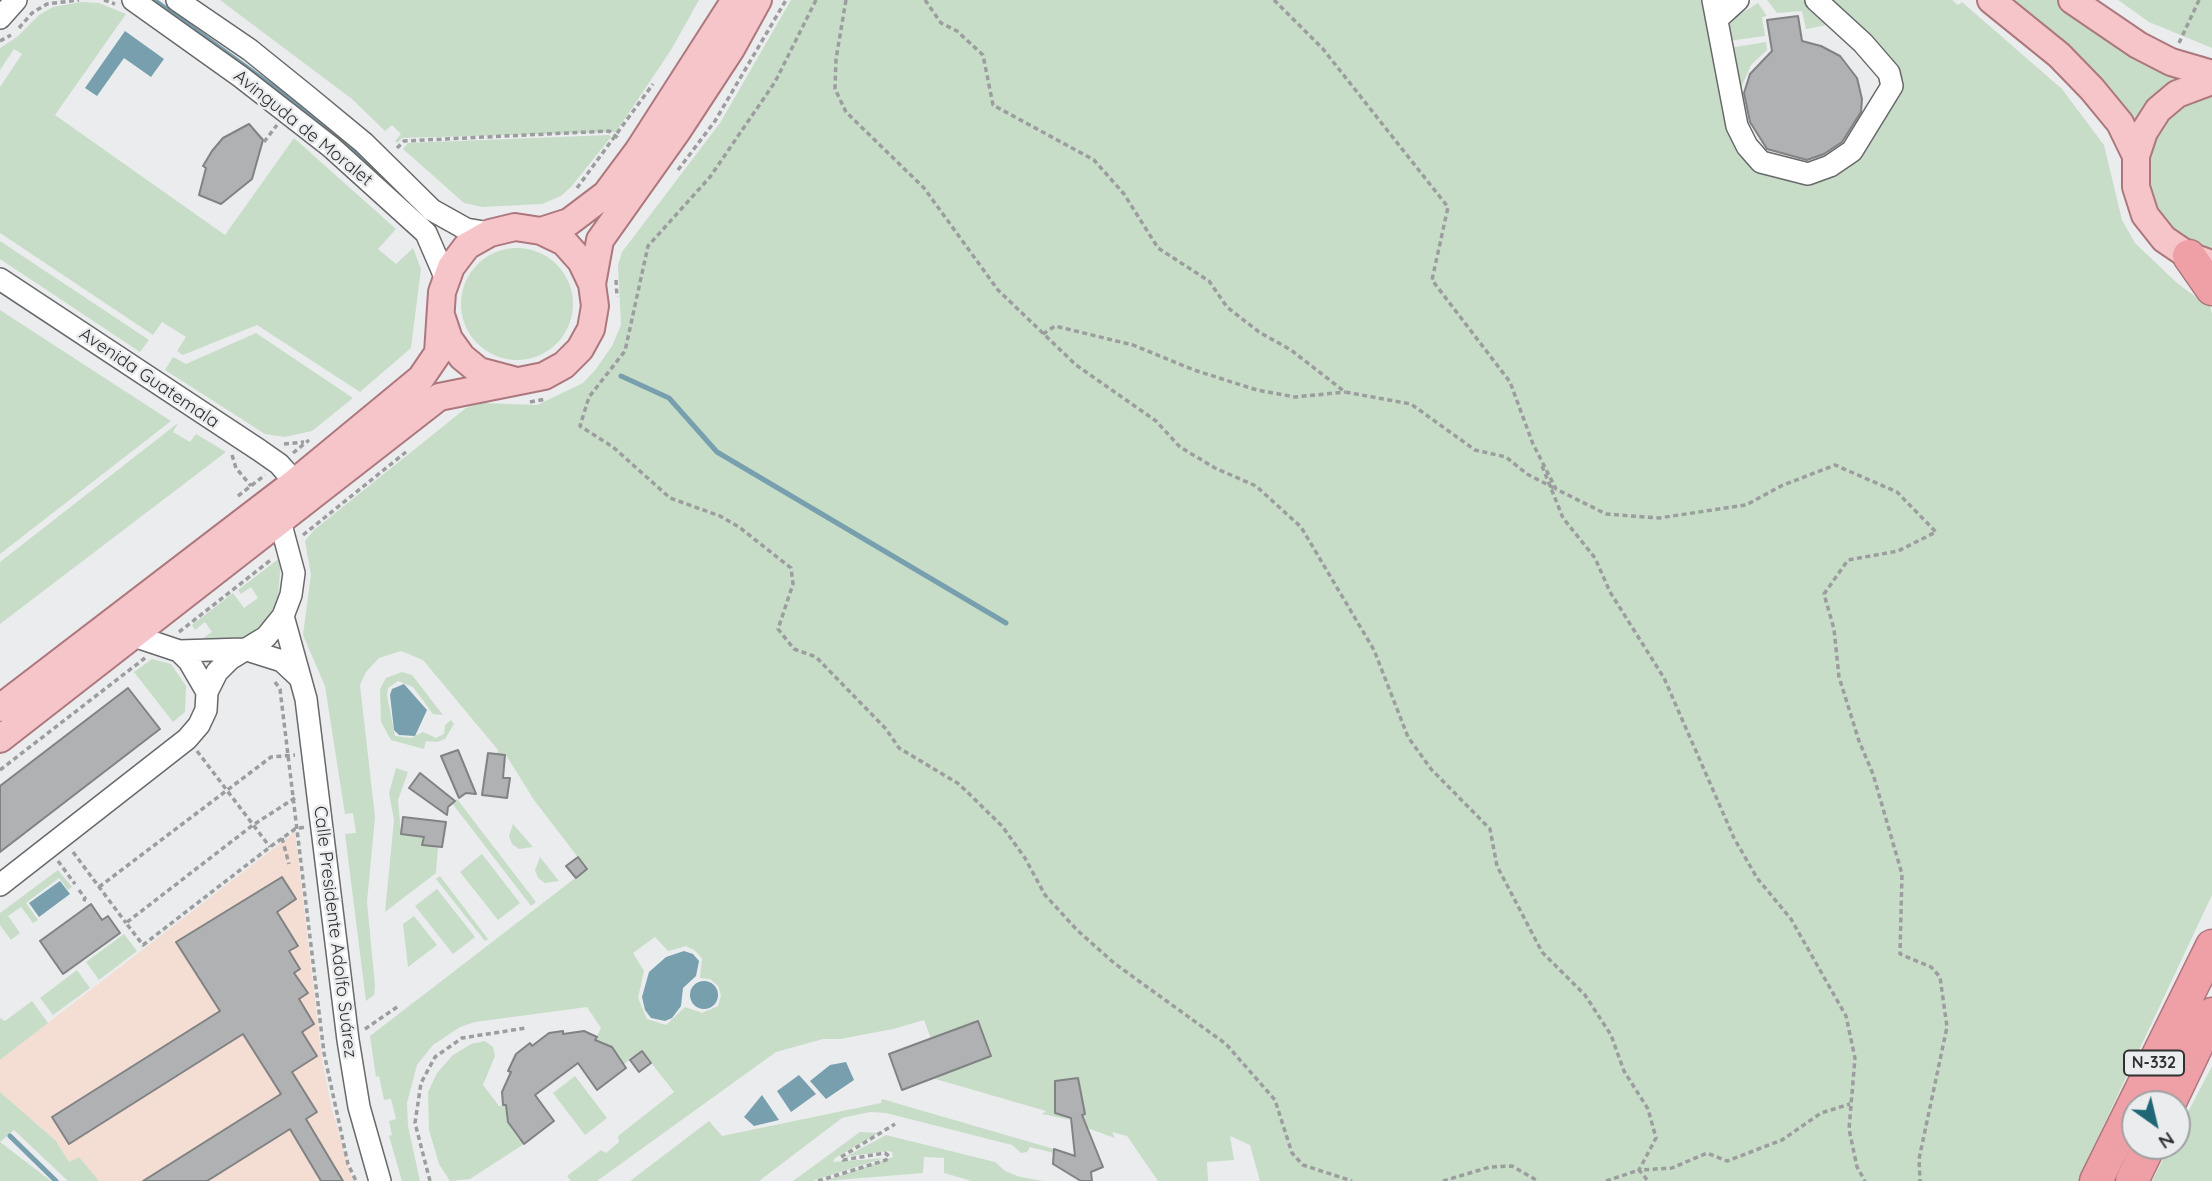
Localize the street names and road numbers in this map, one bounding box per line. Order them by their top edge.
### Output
street label: Avinguda de Moralet [229,65,377,191]
street label: Avenida Guatemala [75,323,223,433]
street label: Calle Presidente Adolfo Suárez [309,805,361,1059]
road number: N-332 [2124,1050,2184,1076]

